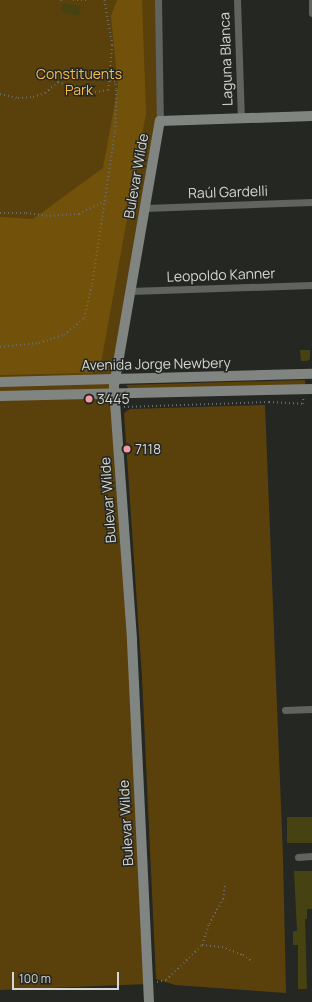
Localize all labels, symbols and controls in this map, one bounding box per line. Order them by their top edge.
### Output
street label: Laguna Blanca [216,12,236,106]
park label: Constituents Park [36,66,122,98]
street label: Bulevar Wilde [120,132,152,220]
street label: Raúl Gardelli [188,182,268,202]
street label: Leopoldo Kanner [166,265,276,285]
street label: Avenida Jorge Newbery [81,354,231,374]
place label: 3445 [97,391,129,407]
marker: 3445 [84,394,94,404]
place label: 7118 [135,441,161,457]
marker: 7118 [122,444,132,454]
street label: Bulevar Wilde [97,456,119,544]
street label: Bulevar Wilde [115,780,137,866]
scale bar [14,964,121,990]
text: 100 m [19,970,51,987]

